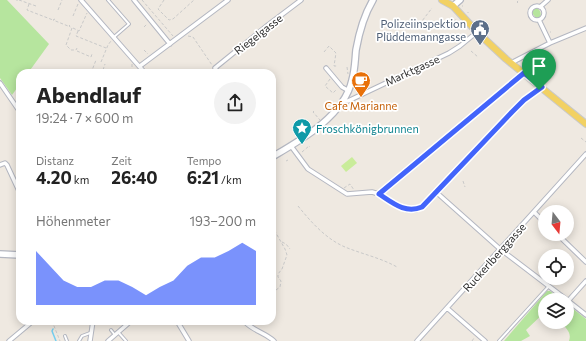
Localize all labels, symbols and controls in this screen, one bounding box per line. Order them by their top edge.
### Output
street label: Riegelgasse [231,11,285,57]
place label: Polizeiinspektion Plüddemanngasse [376,17,466,43]
public building icon: Polizeiinspektion Plüddemanngasse [469,18,491,46]
pin [522,49,556,90]
street label: Marktgasse [383,52,441,88]
icon: arrive [528,55,550,77]
cafe icon: Cafe Marianne [350,70,372,98]
text: Abendlauf [36,81,141,108]
button: share [214,82,256,124]
place label: Cafe Marianne [325,99,398,112]
text: 19:24 · 7 × 600 m [36,110,133,126]
place icon: Froschkönigbrunnen [291,117,313,145]
place label: Froschkönigbrunnen [316,122,419,135]
text: Distanz [36,154,74,167]
text: Zeit [111,154,132,167]
text: Tempo [187,154,221,167]
text: 4.20 [36,167,72,188]
text: 26:40 [111,167,158,188]
text: 6:21 [187,167,219,188]
text: km [72,173,89,186]
text: /km [219,173,242,186]
north arrow [538,205,574,241]
map controls [538,205,574,329]
text: Höhenmeter [36,213,111,229]
text: 193–200 m [190,213,256,229]
street label: Ruckerlberggasse [460,220,528,294]
button: locate [538,249,574,285]
button: layers [538,293,574,329]

